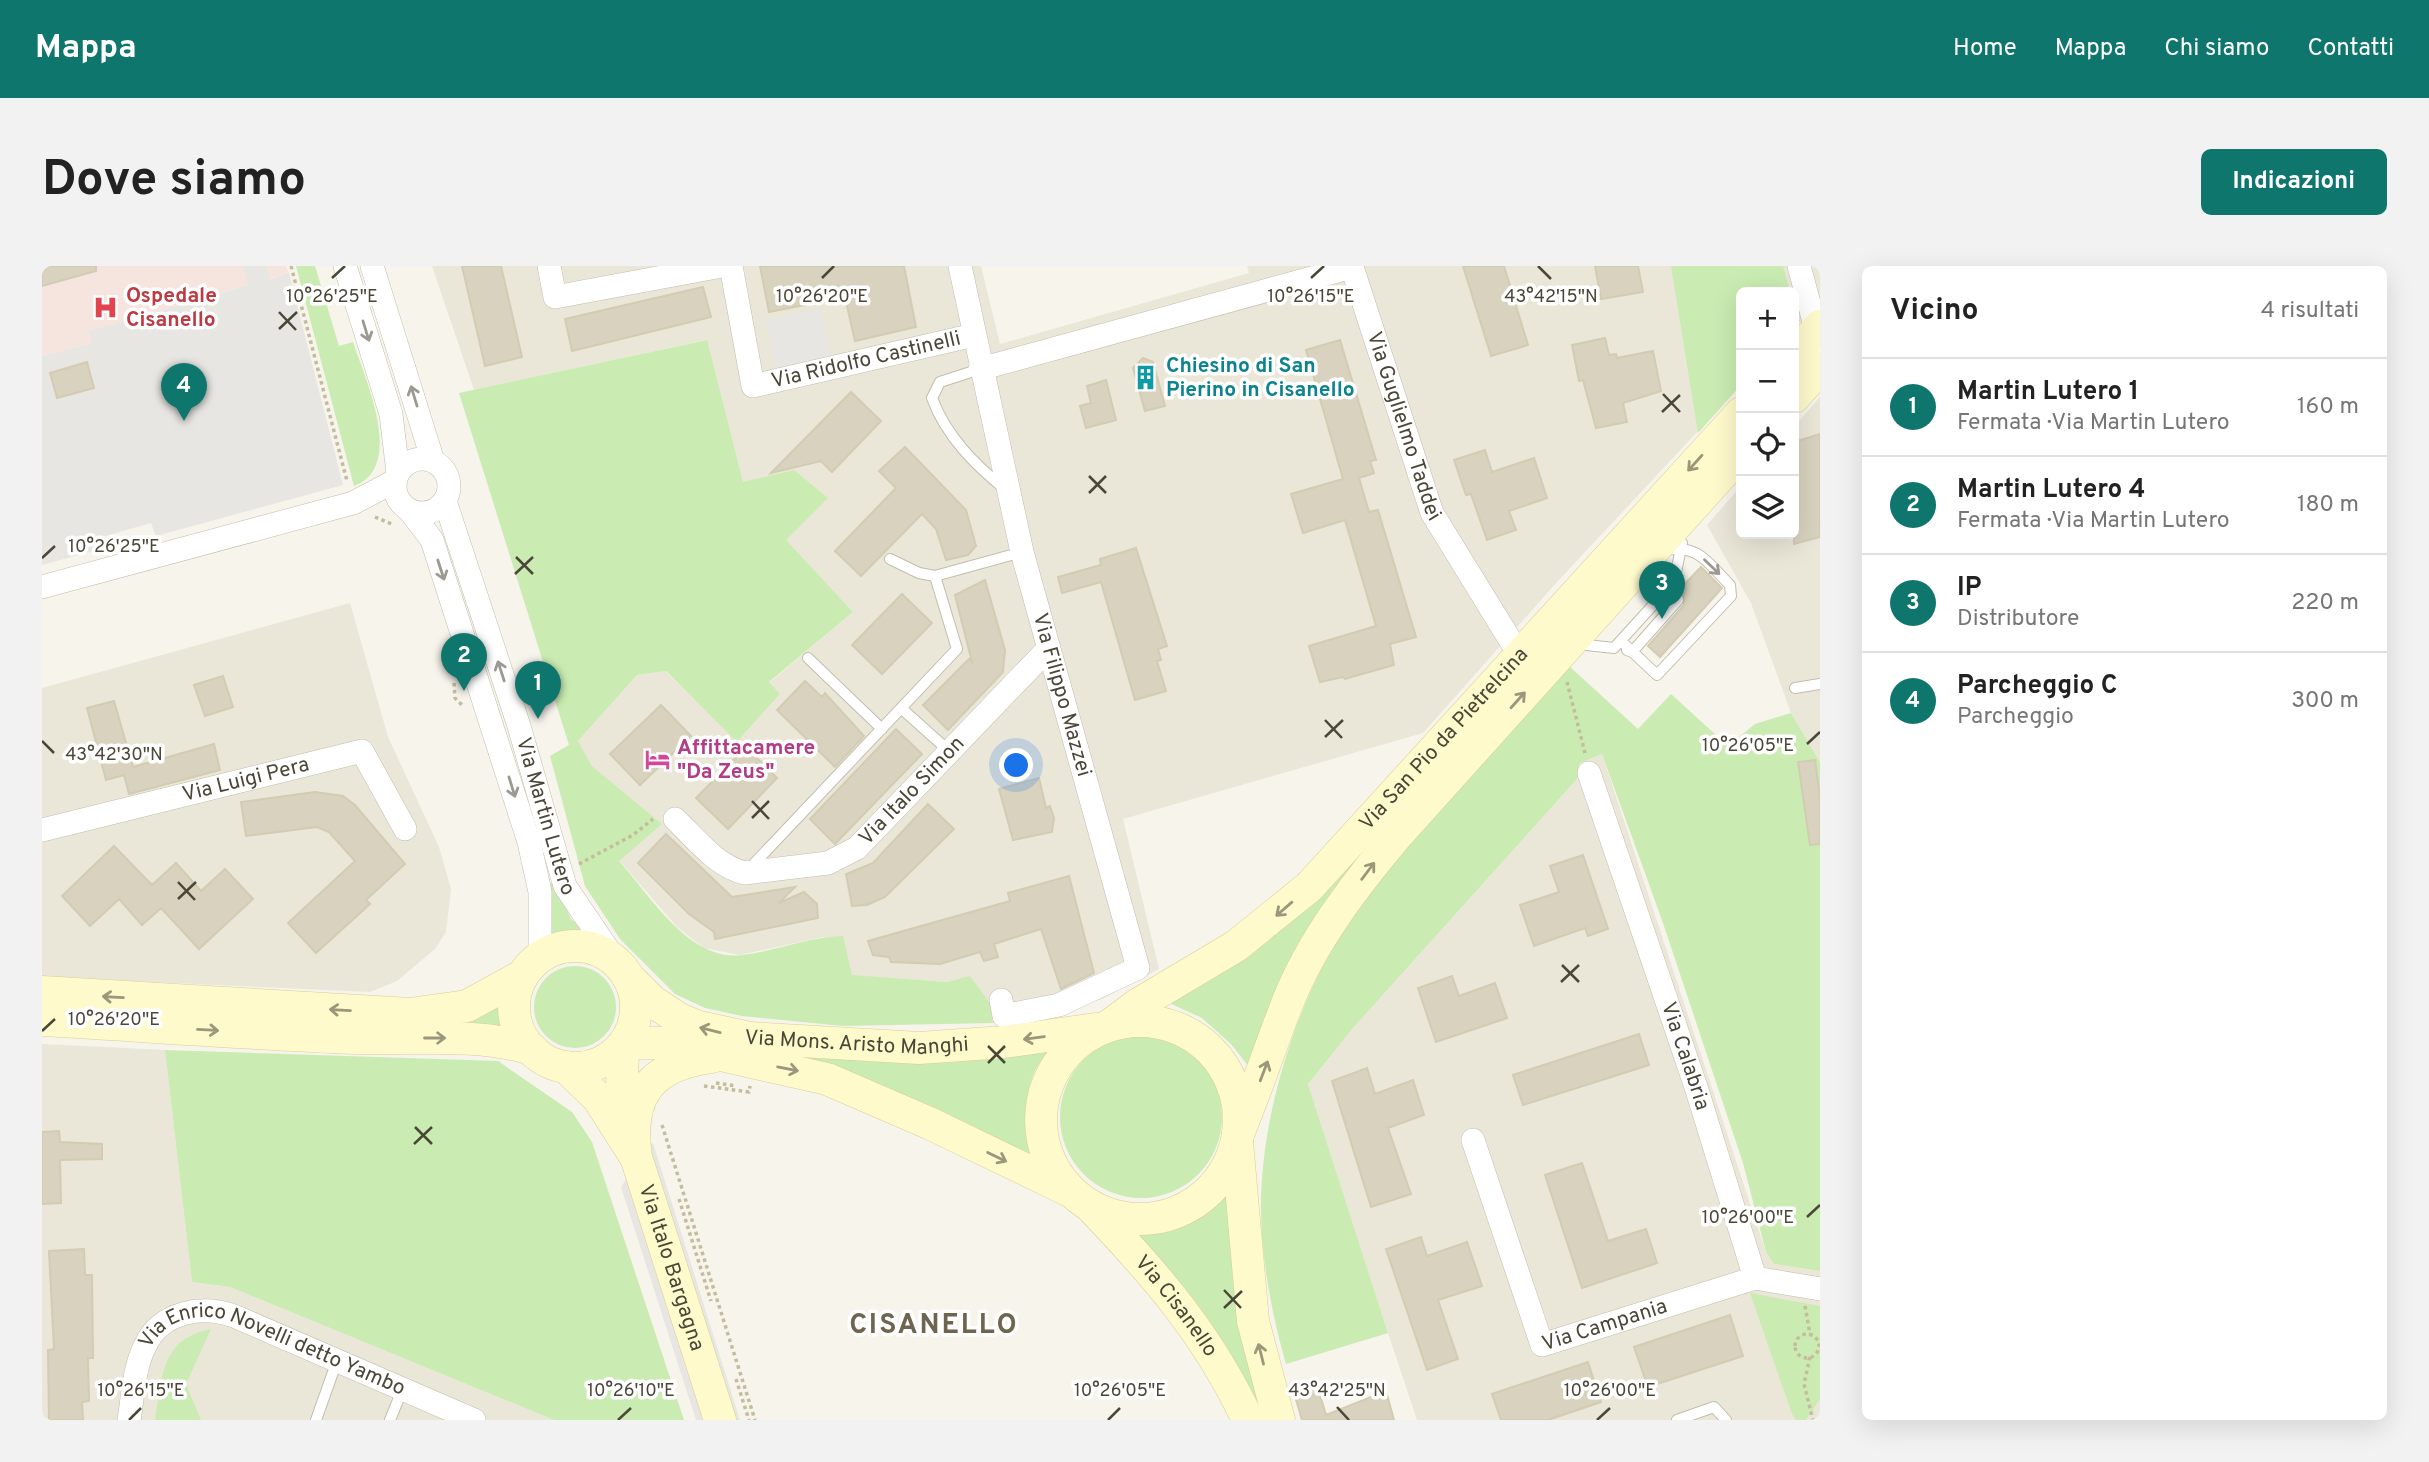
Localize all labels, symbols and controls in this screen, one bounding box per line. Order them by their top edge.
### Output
text: Mappa [35,28,137,70]
text: Home [1953,34,2017,64]
text: Mappa [2055,34,2126,64]
text: Chi siamo [2164,34,2269,64]
text: Contatti [2307,34,2394,64]
button: Indicazioni [2201,149,2387,215]
text: Dove siamo [42,151,306,213]
place label: Ospedale Cisanello [126,283,217,334]
text: 10°26'25"E [286,286,378,309]
text: 10°26'20"E [776,286,868,309]
text: 10°26'15"E [1267,286,1355,309]
text: 43°42'15"N [1504,286,1598,309]
map controls [1736,287,1799,539]
button: + [1736,287,1799,350]
text: Vicino [1890,293,1979,330]
hospital icon: Ospedale Cisanello [92,294,120,322]
text: 4 risultati [2261,297,2359,326]
one-way arrow [360,320,373,342]
street label: Via Ridolfo Castinelli [769,325,963,395]
street label: Via Guglielmo Taddei [1360,328,1447,526]
button: − [1736,350,1799,413]
place label: Chiesino di San Pierino in Cisanello [1166,353,1355,404]
pin: 4 [161,363,207,421]
building icon: Chiesino di San Pierino in Cisanello [1132,364,1160,392]
text: Martin Lutero 1 [1957,376,2139,409]
one-way arrow [406,385,419,407]
text: 1 [1908,393,1918,422]
text: 160 m [2297,393,2359,422]
text: Fermata · Via Martin Lutero [1957,409,2230,438]
button: locate [1736,413,1799,476]
one-way arrow [1687,454,1704,471]
text: Martin Lutero 4 [1957,474,2145,507]
button: layers [1736,476,1799,539]
text: 2 [1906,491,1920,520]
text: 180 m [2297,491,2359,520]
text: Fermata · Via Martin Lutero [1957,507,2230,536]
text: 10°26'25"E [68,536,160,559]
one-way arrow [1703,558,1720,575]
one-way arrow [436,559,449,581]
pin: 3 [1639,561,1685,619]
text: IP [1957,572,1981,605]
text: 3 [1906,589,1920,618]
text: 220 m [2291,589,2359,618]
text: Distributore [1957,605,2079,634]
street label: Via Filippo Mazzei [1026,610,1098,780]
pin: 2 [441,633,487,691]
street label: Via San Pio da Pietrelcina [1353,642,1534,836]
one-way arrow [494,660,507,682]
pin: 1 [515,661,561,719]
text: Parcheggio C [1957,670,2117,703]
text: 4 [1906,687,1920,716]
text: 300 m [2291,687,2359,716]
one-way arrow [1510,691,1526,709]
text: Parcheggio [1957,703,2074,732]
street label: Via Italo Simon [853,731,971,851]
street label: Via Martin Lutero [510,734,581,901]
place label: Affittacamere "Da Zeus" [677,735,815,786]
text: 10°26'05"E [1702,735,1794,758]
text: 43°42'30"N [65,744,163,767]
hotel icon: Affittacamere "Da Zeus" [643,746,671,774]
your location [999,748,1033,782]
street label: Via Luigi Pera [180,751,312,808]
one-way arrow [506,776,519,798]
one-way arrow [1361,862,1376,881]
one-way arrow [1275,901,1293,917]
one-way arrow [102,990,125,1003]
street label: Via Calabria [1655,998,1716,1113]
one-way arrow [329,1004,352,1017]
text: 10°26'20"E [68,1009,160,1032]
one-way arrow [699,1023,722,1036]
one-way arrow [196,1024,219,1037]
street label: Via Mons. Aristo Manghi [744,1024,970,1062]
one-way arrow [423,1031,446,1045]
one-way arrow [1023,1032,1046,1045]
one-way arrow [1259,1061,1272,1083]
one-way arrow [776,1062,799,1076]
one-way arrow [986,1151,1007,1165]
street label: Via Italo Bargagna [632,1181,711,1354]
text: 10°26'00"E [1702,1207,1794,1230]
street label: Via Cisanello [1129,1250,1224,1362]
street label: Via Campania [1539,1293,1671,1358]
street label: Via Enrico Novelli detto Yambo [133,1297,410,1402]
district label: CISANELLO [849,1308,1019,1344]
one-way arrow [1254,1343,1267,1366]
text: 10°26'15"E [97,1380,185,1403]
text: 10°26'10"E [587,1380,675,1403]
text: 10°26'05"E [1074,1380,1166,1403]
text: 43°42'25"N [1288,1380,1386,1403]
text: 10°26'00"E [1564,1380,1656,1403]

